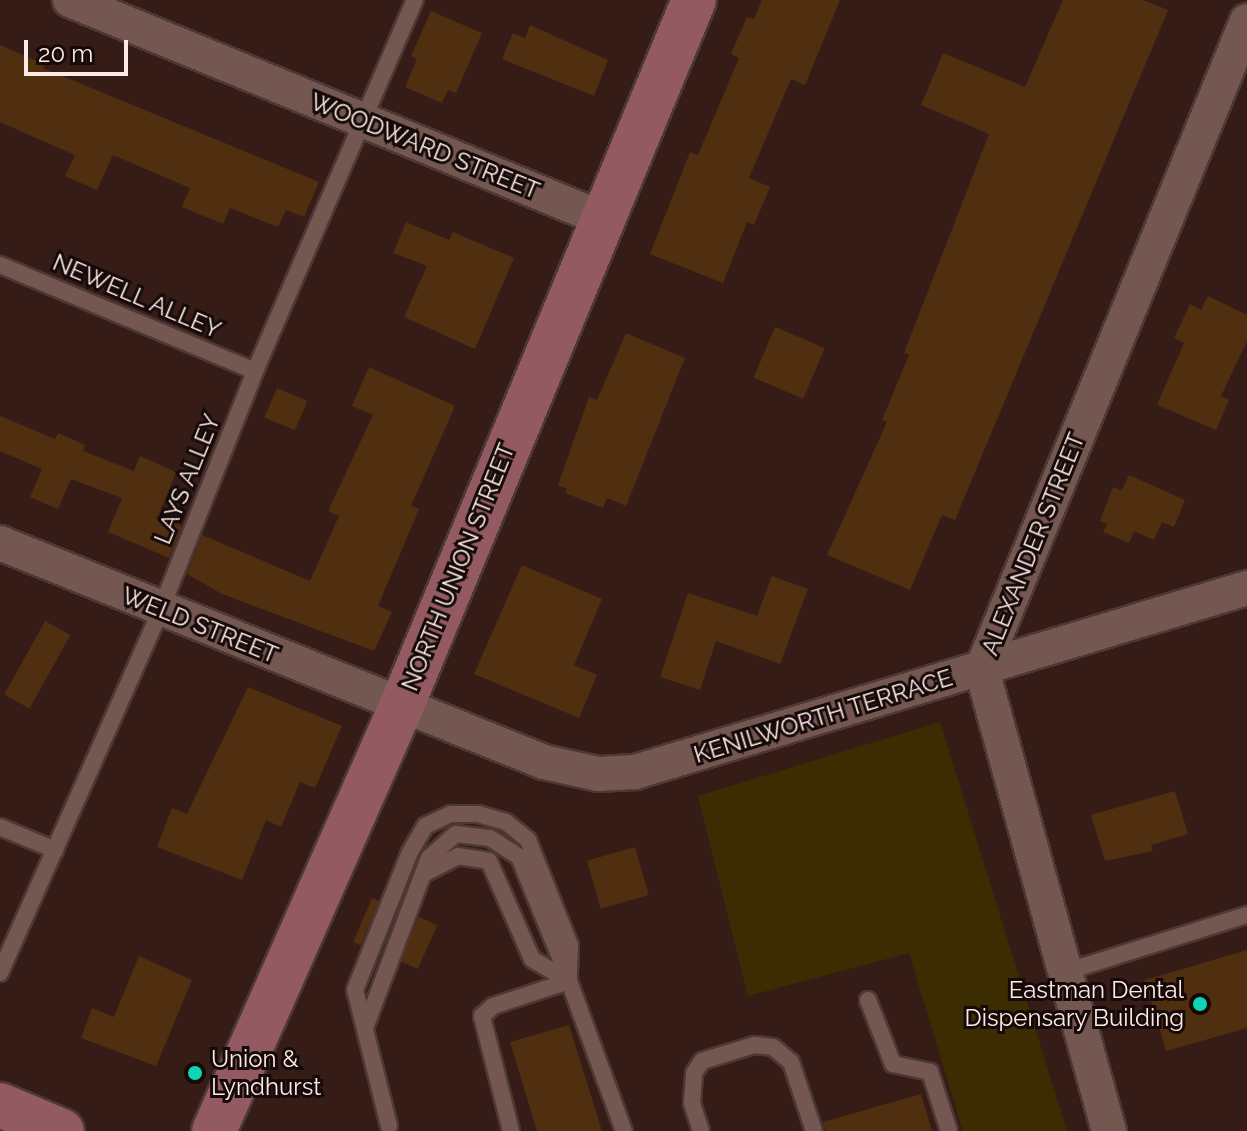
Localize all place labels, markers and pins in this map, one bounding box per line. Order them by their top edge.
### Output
place label: Eastman Dental Dispensary Building [964,976,1184,1032]
marker: Eastman Dental Dispensary Building [1191,995,1209,1013]
place label: Union & Lyndhurst [211,1045,321,1101]
marker: Union & Lyndhurst [186,1064,204,1082]

